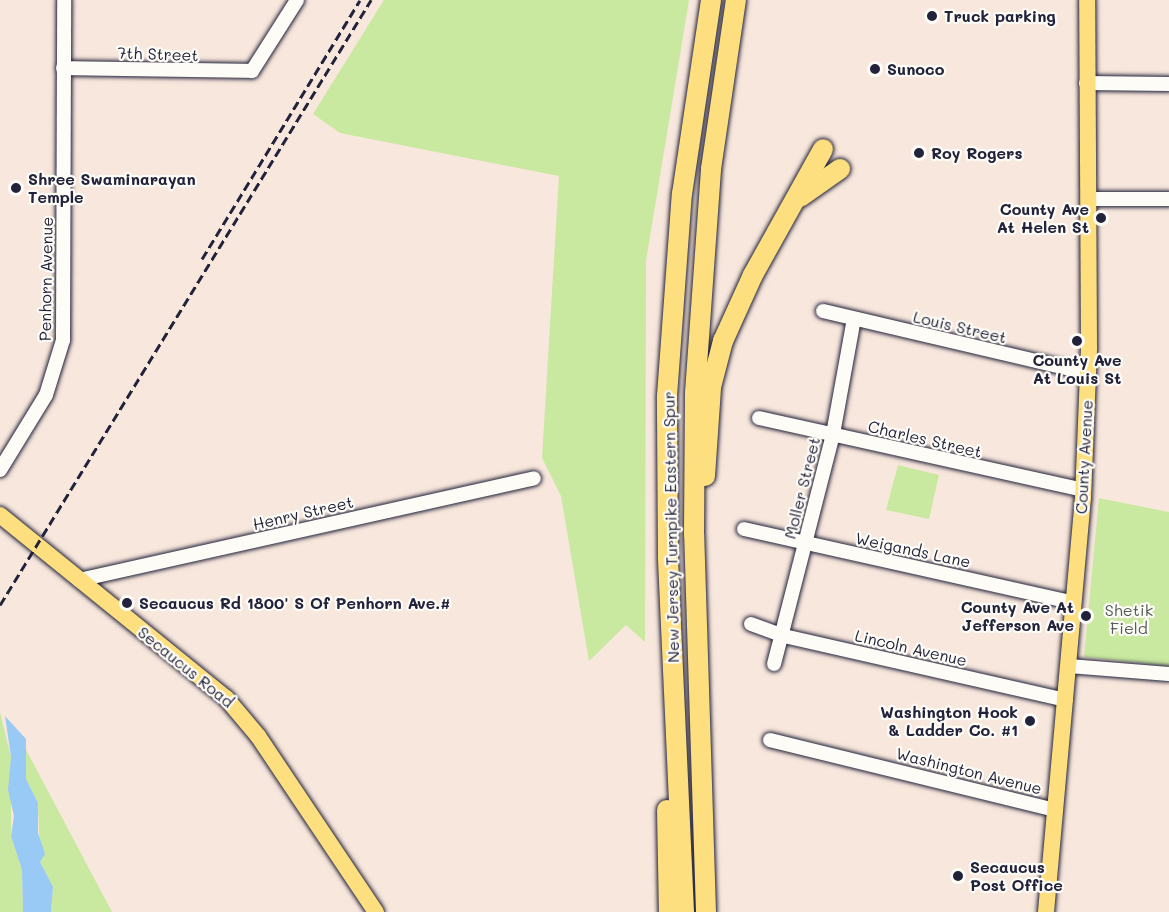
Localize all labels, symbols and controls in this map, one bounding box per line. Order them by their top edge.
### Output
place label: Truck parking [944,6,1056,26]
marker: Truck parking [925,9,939,23]
street label: 7th Street [117,43,199,65]
place label: Sunoco [887,59,944,79]
marker: Sunoco [868,62,882,76]
place label: Roy Rogers [931,143,1022,163]
marker: Roy Rogers [912,146,926,160]
place label: Shree Swaminarayan Temple [28,169,196,207]
marker: Shree Swaminarayan Temple [9,181,23,195]
place label: County Ave At Helen St [997,199,1089,237]
marker: County Ave At Helen St [1094,211,1108,225]
street label: Penhorn Avenue [35,217,57,341]
street label: Louis Street [911,307,1009,347]
marker: County Ave At Louis St [1070,334,1084,348]
place label: County Ave At Louis St [1032,350,1122,388]
street label: New Jersey Turnpike Eastern Spur [659,391,683,663]
street label: County Avenue [1071,399,1097,515]
street label: Charles Street [866,417,984,461]
street label: Moller Street [780,435,824,541]
street label: Henry Street [251,492,355,534]
street label: Weigands Lane [854,528,972,572]
place label: Secaucus Rd 1800' S Of Penhorn Ave.# [139,593,450,613]
marker: Secaucus Rd 1800' S Of Penhorn Ave.# [120,596,134,610]
place label: County Ave At Jefferson Ave [961,597,1074,635]
park label: Shetik Field [1105,600,1153,638]
marker: County Ave At Jefferson Ave [1079,609,1093,623]
street label: Secaucus Road [134,622,238,712]
street label: Lincoln Avenue [853,626,969,670]
place label: Washington Hook & Ladder Co. #1 [880,702,1018,740]
marker: Washington Hook & Ladder Co. #1 [1023,714,1037,728]
street label: Washington Avenue [894,744,1044,798]
place label: Secaucus Post Office [970,857,1063,895]
marker: Secaucus Post Office [951,869,965,883]

